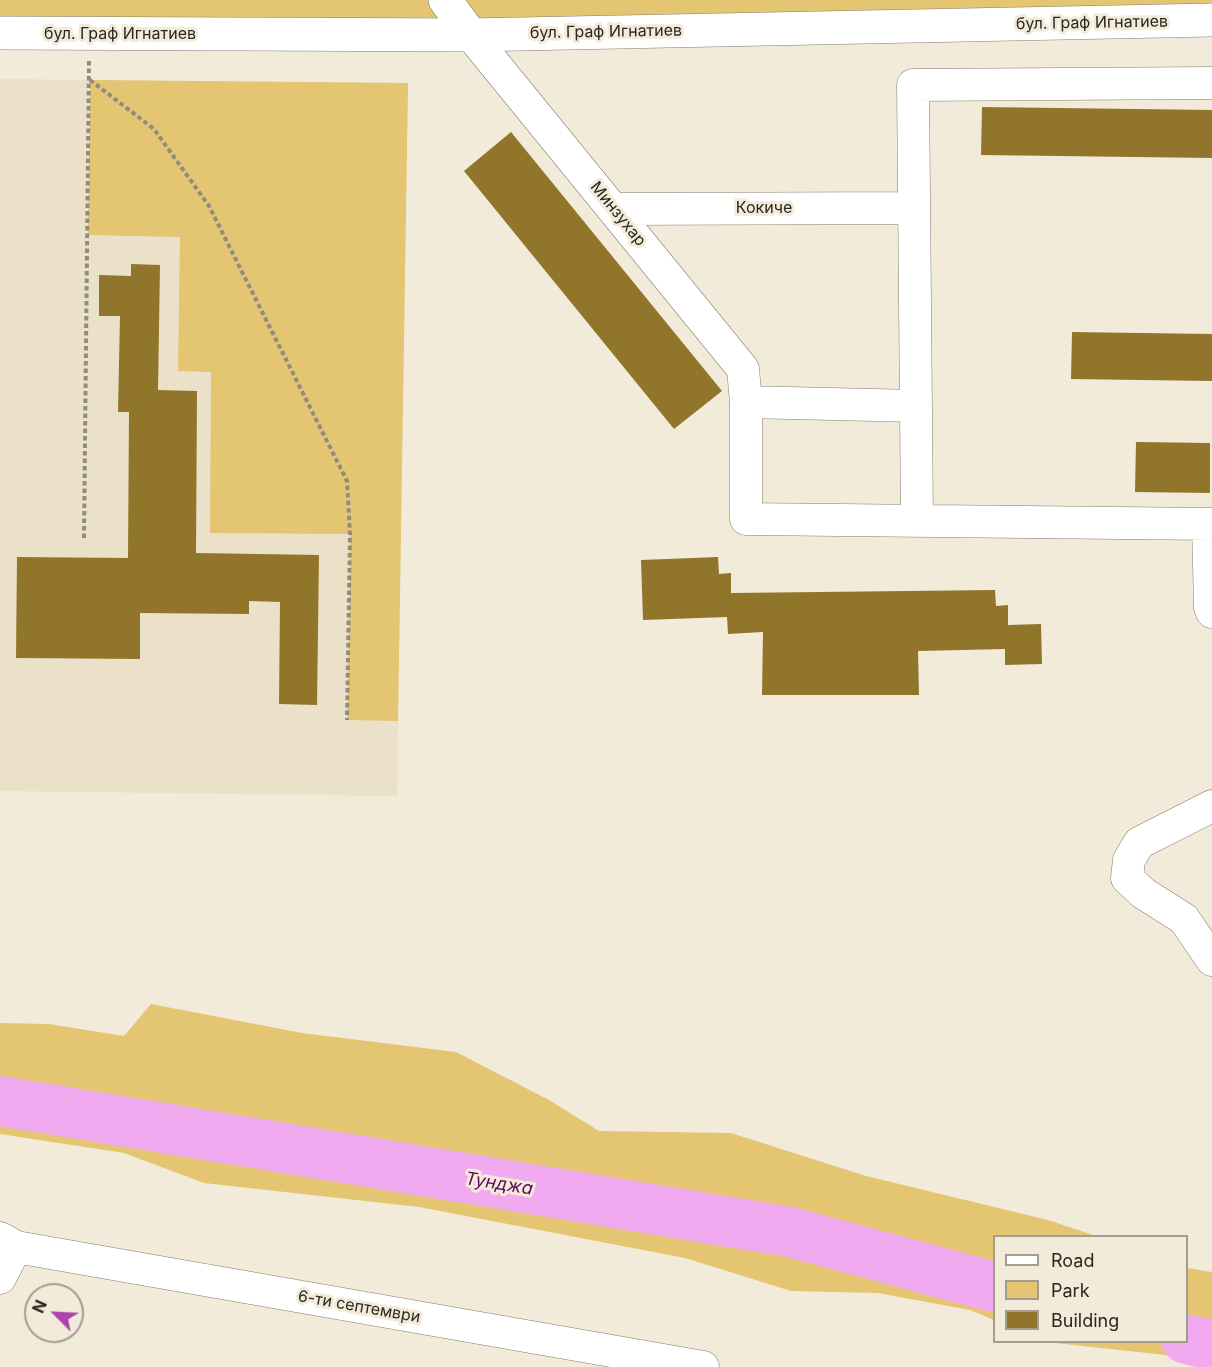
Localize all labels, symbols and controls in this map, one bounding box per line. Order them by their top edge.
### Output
street label: бул. Граф Игнатиев [1016,12,1168,34]
street label: бул. Граф Игнатиев [530,21,682,43]
street label: бул. Граф Игнатиев [44,24,196,44]
street label: Минзухар [586,178,650,250]
street label: Кокиче [736,198,792,218]
water label: Тунджа [464,1168,534,1200]
legend [993,1235,1188,1343]
text: Road [1051,1250,1094,1271]
text: Park [1051,1280,1090,1301]
north arrow [24,1283,84,1343]
street label: 6-ти септември [296,1287,422,1327]
text: N [28,1297,51,1316]
text: Building [1051,1310,1119,1331]

